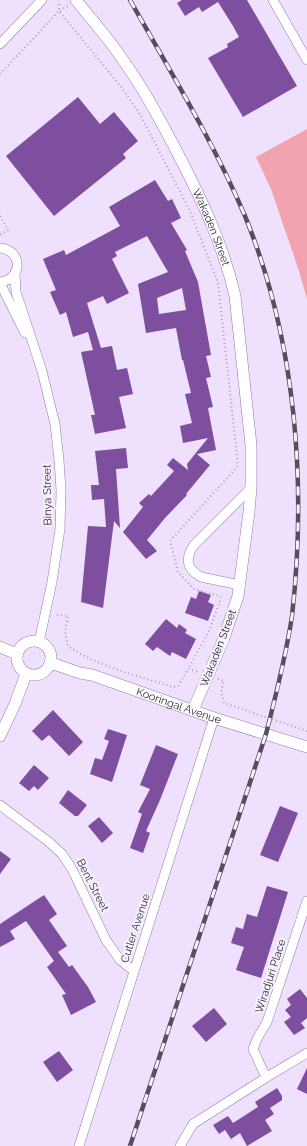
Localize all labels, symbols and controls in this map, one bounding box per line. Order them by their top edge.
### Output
street label: Wakaden Street [190,187,232,268]
street label: Binya Street [40,464,55,526]
street label: Wakaden Street [198,607,239,689]
street label: Kooringal Avenue [135,685,223,727]
street label: Bent Street [74,857,111,914]
street label: Cutler Avenue [118,891,153,964]
street label: Wiradjuri Place [252,937,289,1015]

